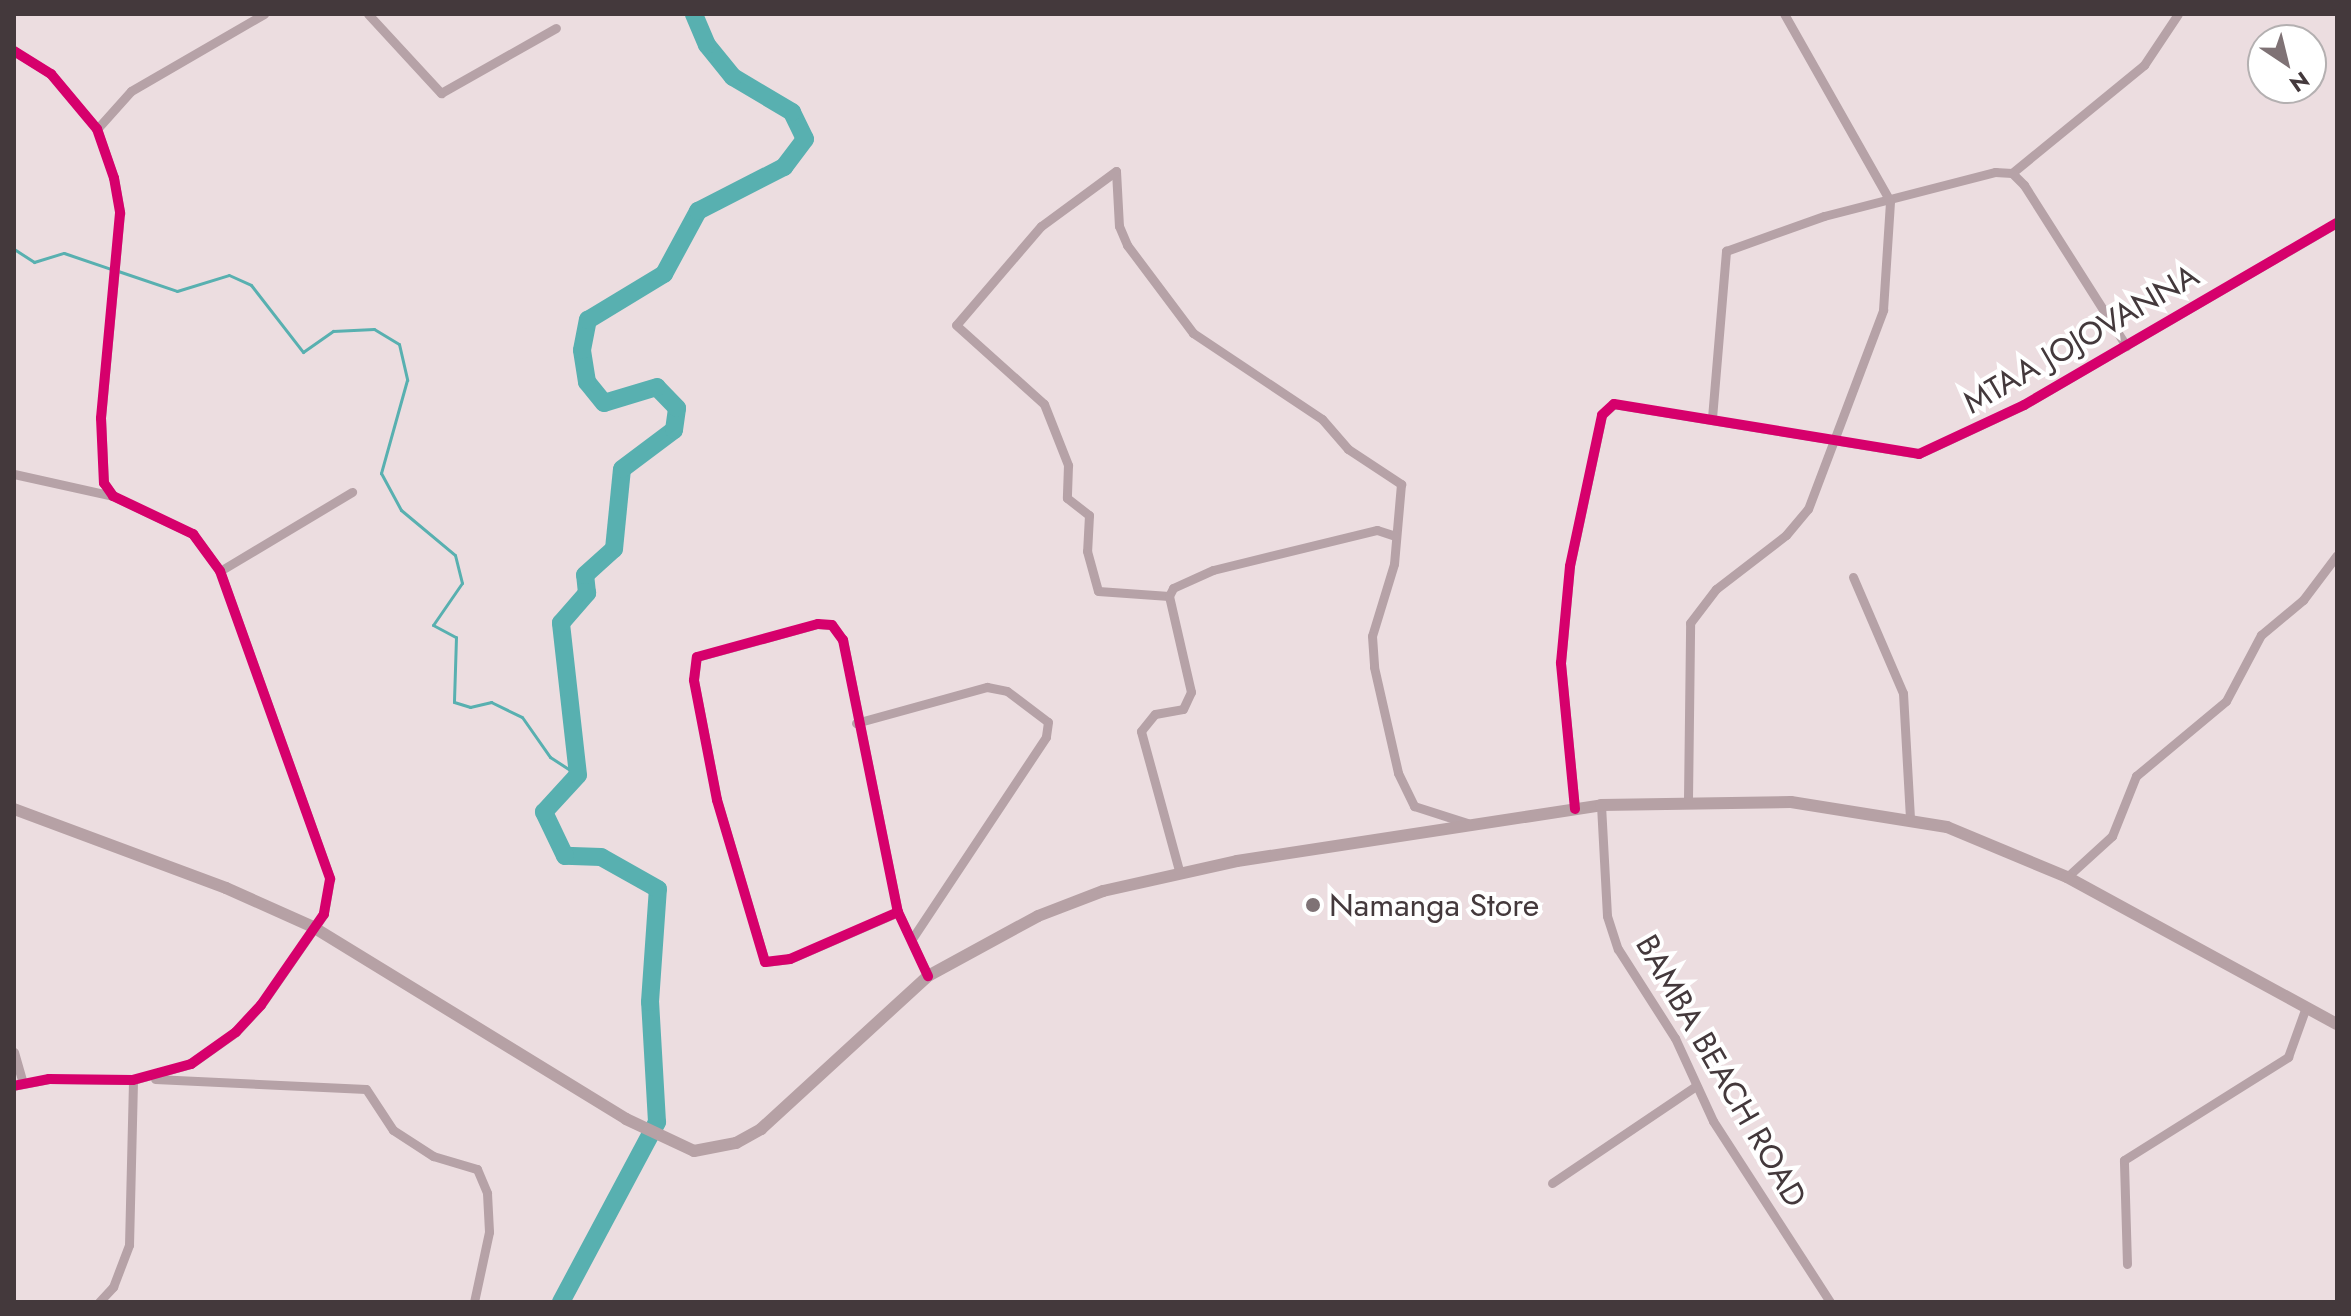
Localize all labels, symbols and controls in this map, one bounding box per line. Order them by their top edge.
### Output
north arrow [2247,24,2327,104]
text: N [2283,64,2316,100]
street label: MTAA JOJOVANNA [1957,256,2205,422]
place label: Namanga Store [1329,886,1539,924]
marker: Namanga Store [1304,896,1322,914]
street label: BAMBA BEACH ROAD [1627,928,1815,1214]

